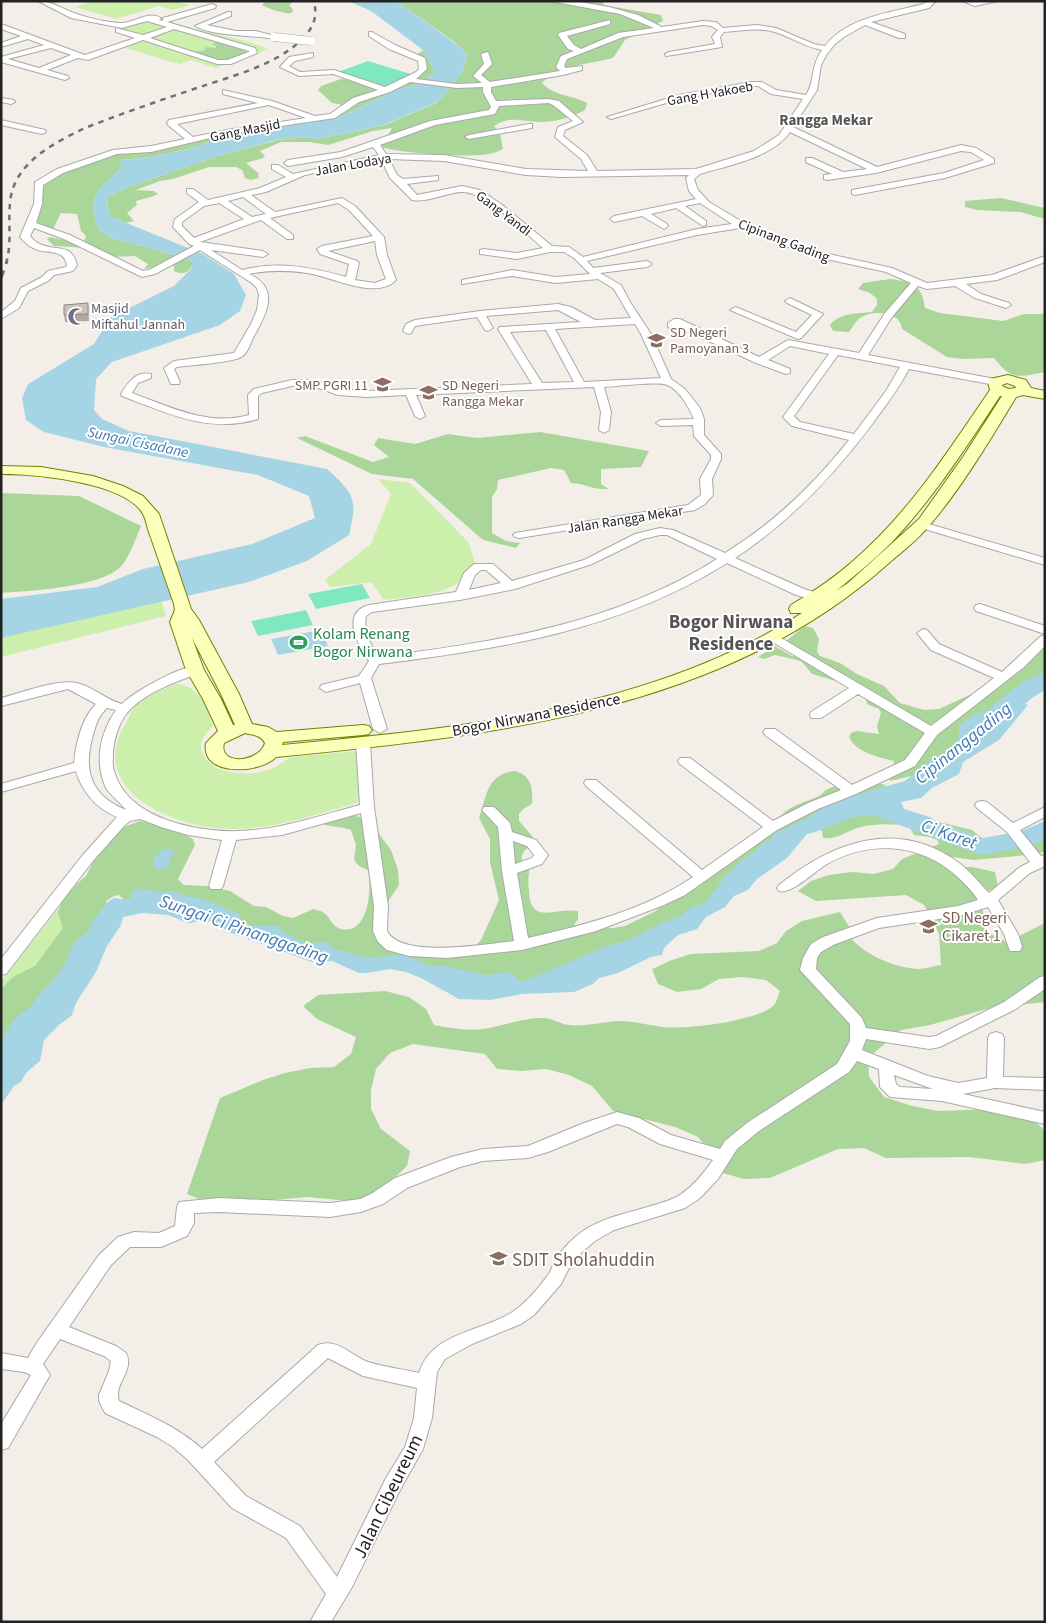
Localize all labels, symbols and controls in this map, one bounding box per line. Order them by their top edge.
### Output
street label: Gang H Yakoeb [666,77,755,111]
district label: Rangga Mekar [779,110,873,131]
street label: Gang Masjid [208,114,282,148]
street label: Jalan Lodaya [313,148,393,182]
street label: Gang Yandi [471,186,535,241]
street label: Cipinang Gading [735,214,832,268]
place label: Masjid Miftahul Jannah [91,299,185,335]
mosque icon: Masjid Miftahul Jannah [67,306,87,326]
place label: SD Negeri Pamoyanan 3 [670,323,749,359]
school or university icon: SD Negeri Pamoyanan 3 [646,330,666,350]
school or university icon: SMP PGRI 11 [372,375,392,395]
place label: SMP PGRI 11 [295,376,368,396]
place label: SD Negeri Rangga Mekar [442,376,524,412]
school or university icon: SD Negeri Rangga Mekar [418,383,438,403]
water label: Sungai Cisadane [85,422,190,463]
street label: Jalan Rangga Mekar [566,501,685,539]
district label: Bogor Nirwana Residence [669,609,793,658]
place label: Kolam Renang Bogor Nirwana [313,623,413,663]
sports icon: Kolam Renang Bogor Nirwana [289,632,309,652]
street label: Bogor Nirwana Residence [450,688,622,742]
water label: Cipinanggading [910,696,1017,790]
water label: Ci Karet [918,813,981,856]
water label: Sungai Ci Pinanggading [156,889,332,970]
place label: SD Negeri Cikaret 1 [942,907,1007,947]
school or university icon: SD Negeri Cikaret 1 [918,916,938,936]
place label: SDIT Sholahuddin [512,1247,655,1274]
school or university icon: SDIT Sholahuddin [488,1249,508,1269]
street label: Jalan Cibeureum [347,1430,430,1563]

